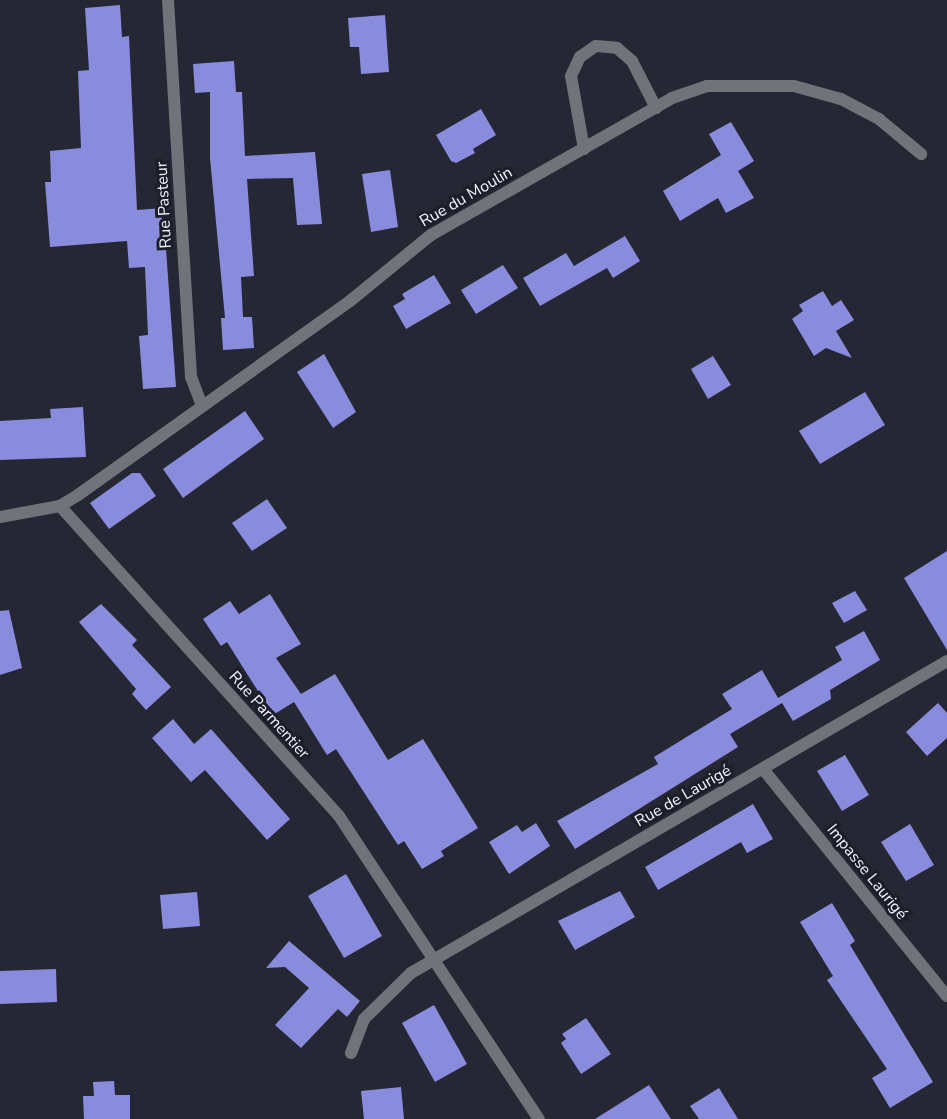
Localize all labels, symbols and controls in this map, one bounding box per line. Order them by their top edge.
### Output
street label: Rue Pasteur [152,161,176,249]
street label: Rue du Moulin [416,163,516,231]
street label: Rue Parmentier [225,667,313,763]
street label: Rue de Laurigé [632,761,734,831]
street label: Impasse Laurigé [823,820,911,924]

